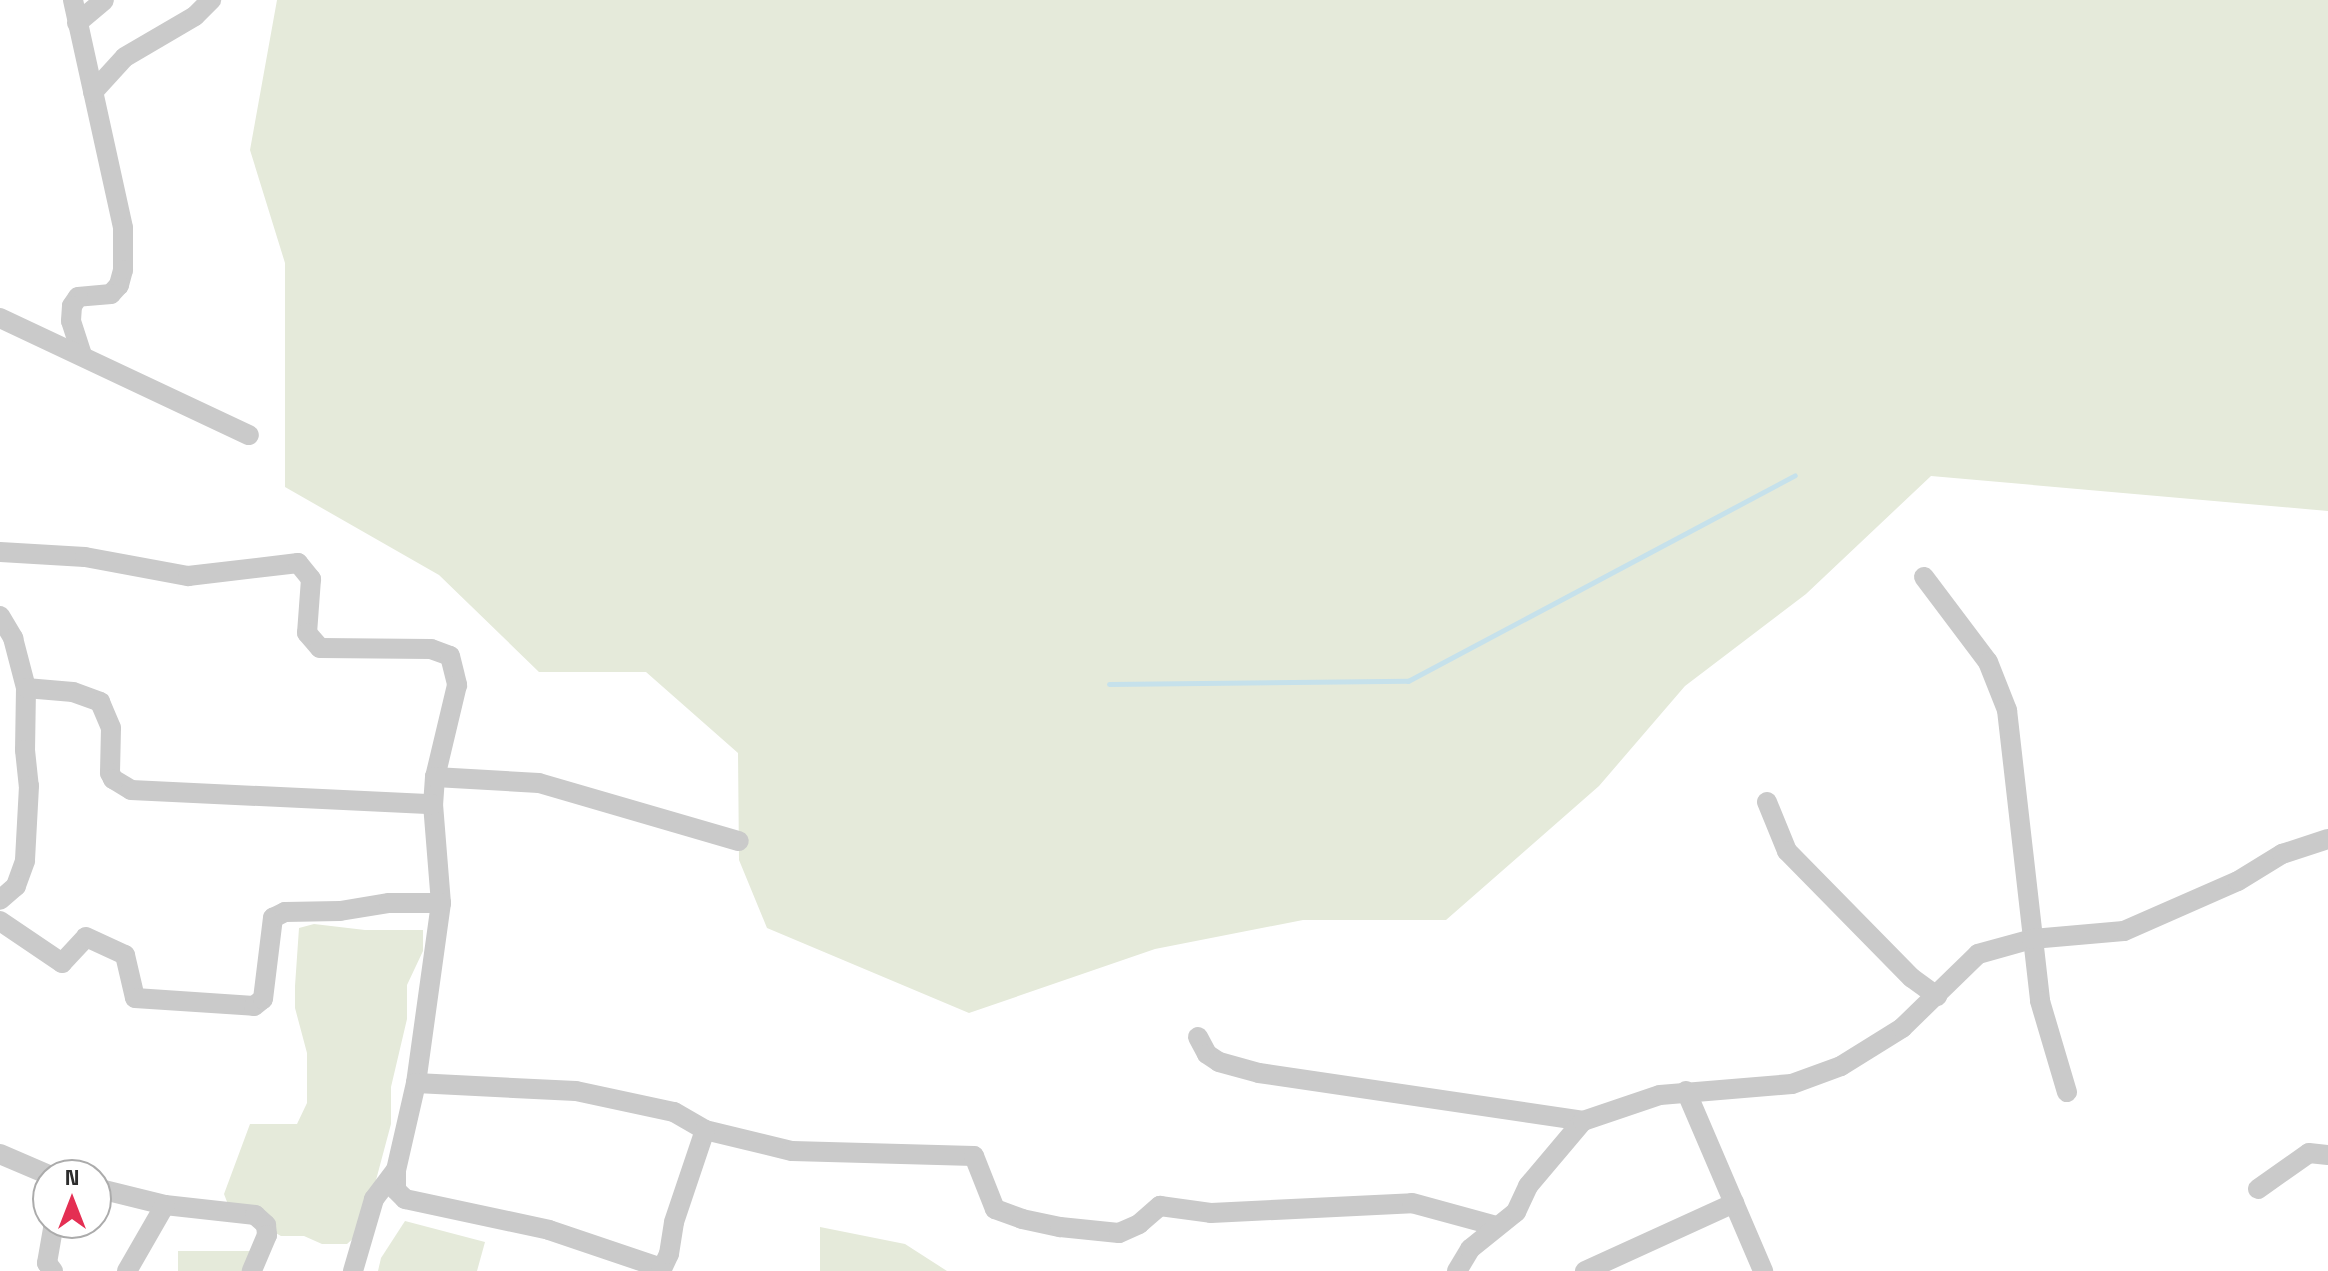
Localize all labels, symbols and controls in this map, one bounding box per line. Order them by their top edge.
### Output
north arrow [32,1159,112,1239]
text: N [65,1163,79,1191]

